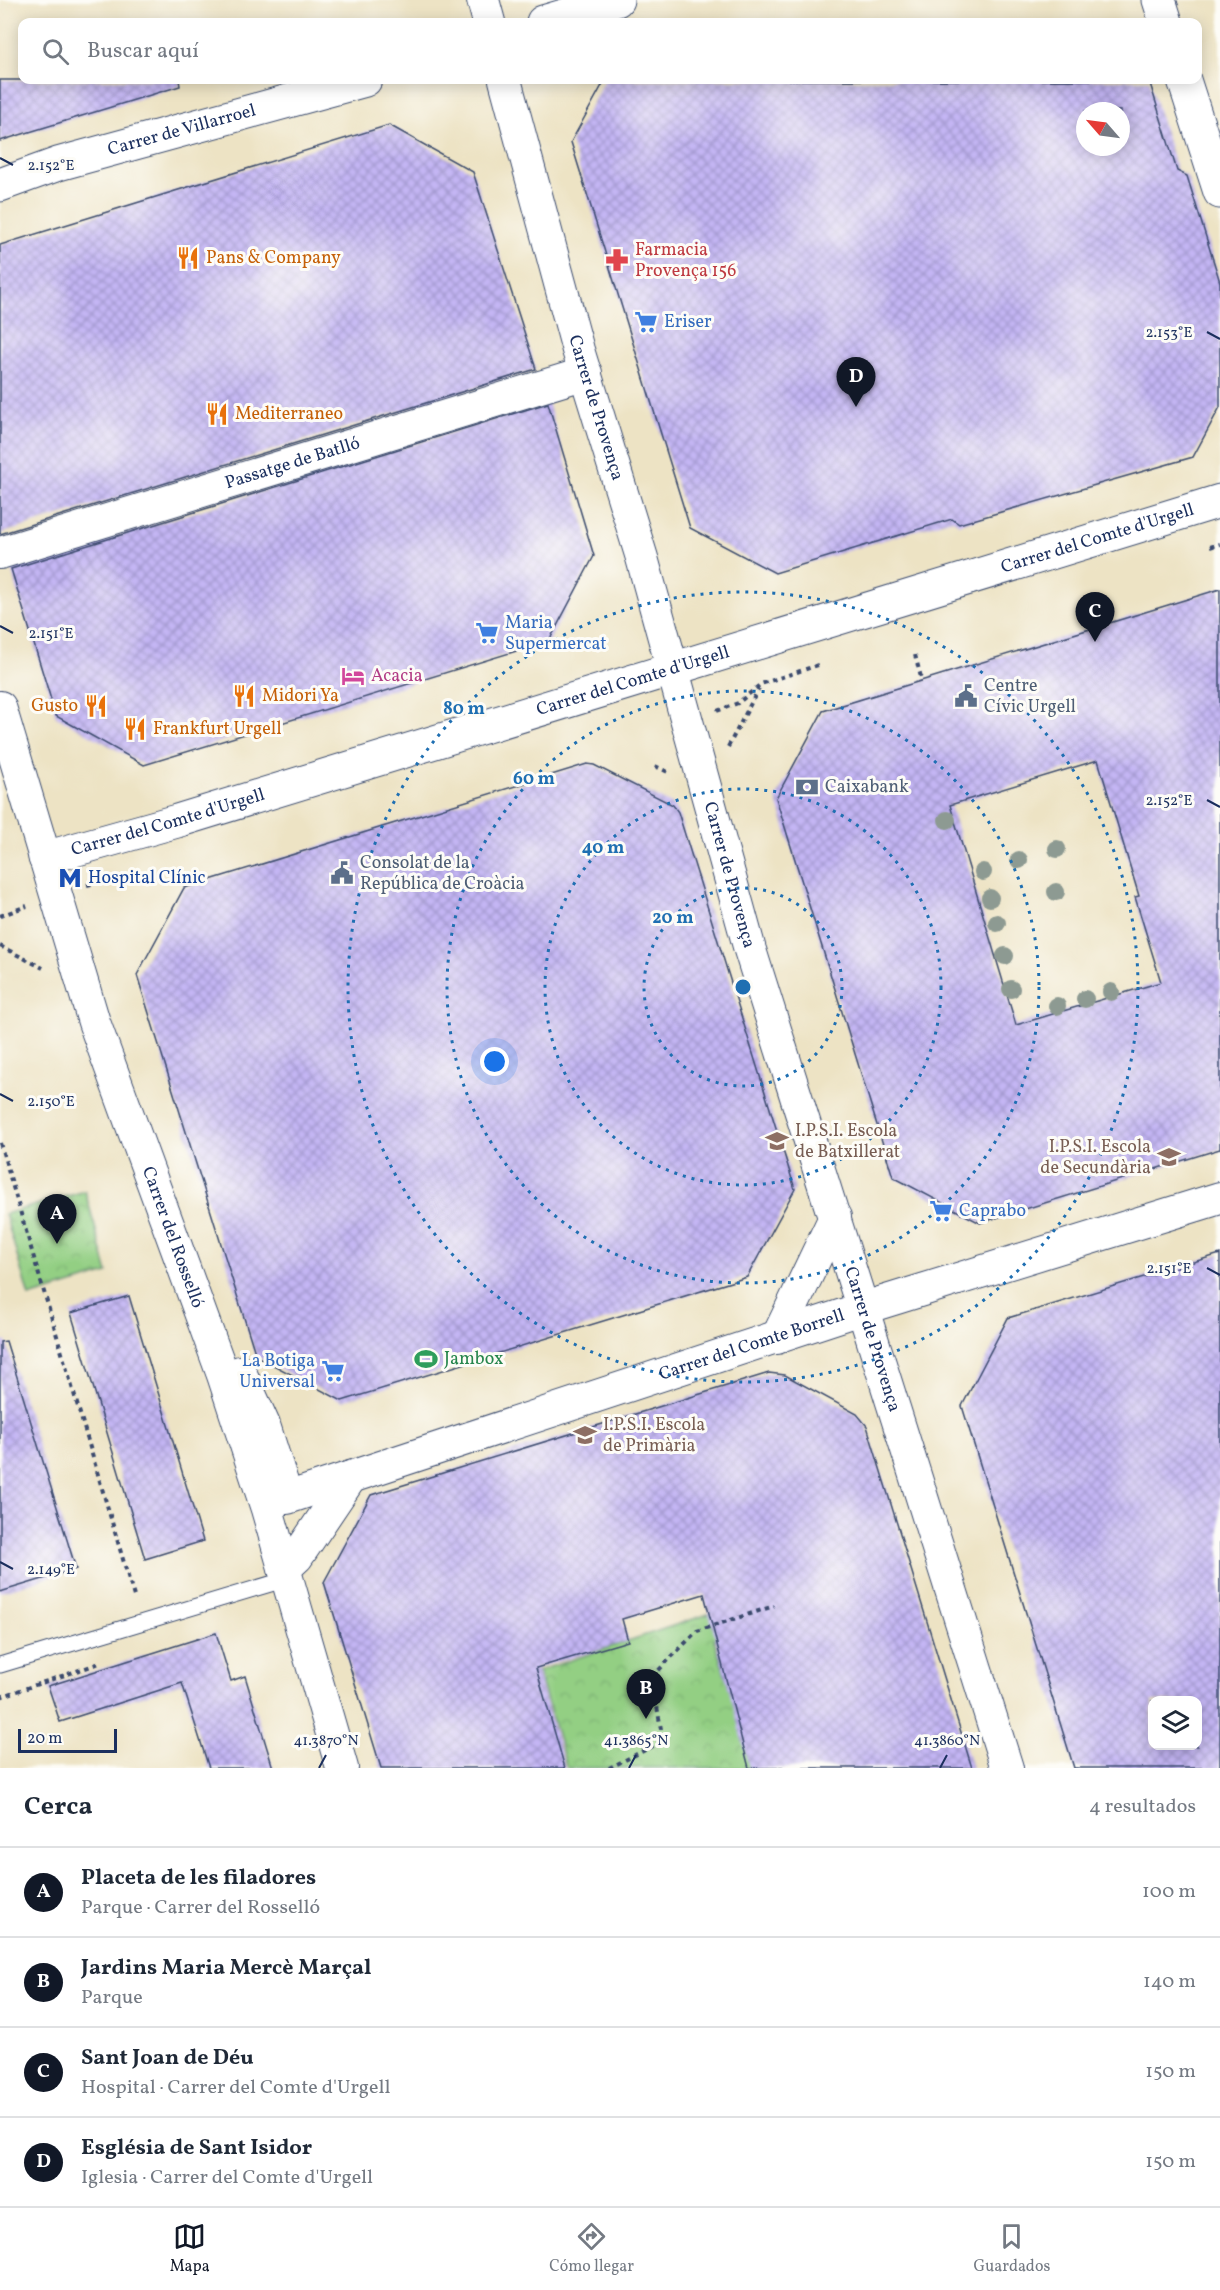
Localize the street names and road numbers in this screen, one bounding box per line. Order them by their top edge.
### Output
street label: Carrer de Villarroel [105,98,259,162]
street label: Carrer de Provença [562,332,630,483]
street label: Passatge de Batlló [222,431,363,496]
street label: Carrer del Comte d'Urgell [998,497,1197,580]
street label: Carrer del Comte d'Urgell [533,640,733,723]
street label: Carrer del Comte d'Urgell [68,782,268,863]
street label: Carrer de Provença [697,799,761,951]
street label: Carrer del Rosselló [135,1163,210,1312]
street label: Carrer de Provença [838,1264,907,1415]
street label: Carrer del Comte Borrell [656,1303,848,1387]

